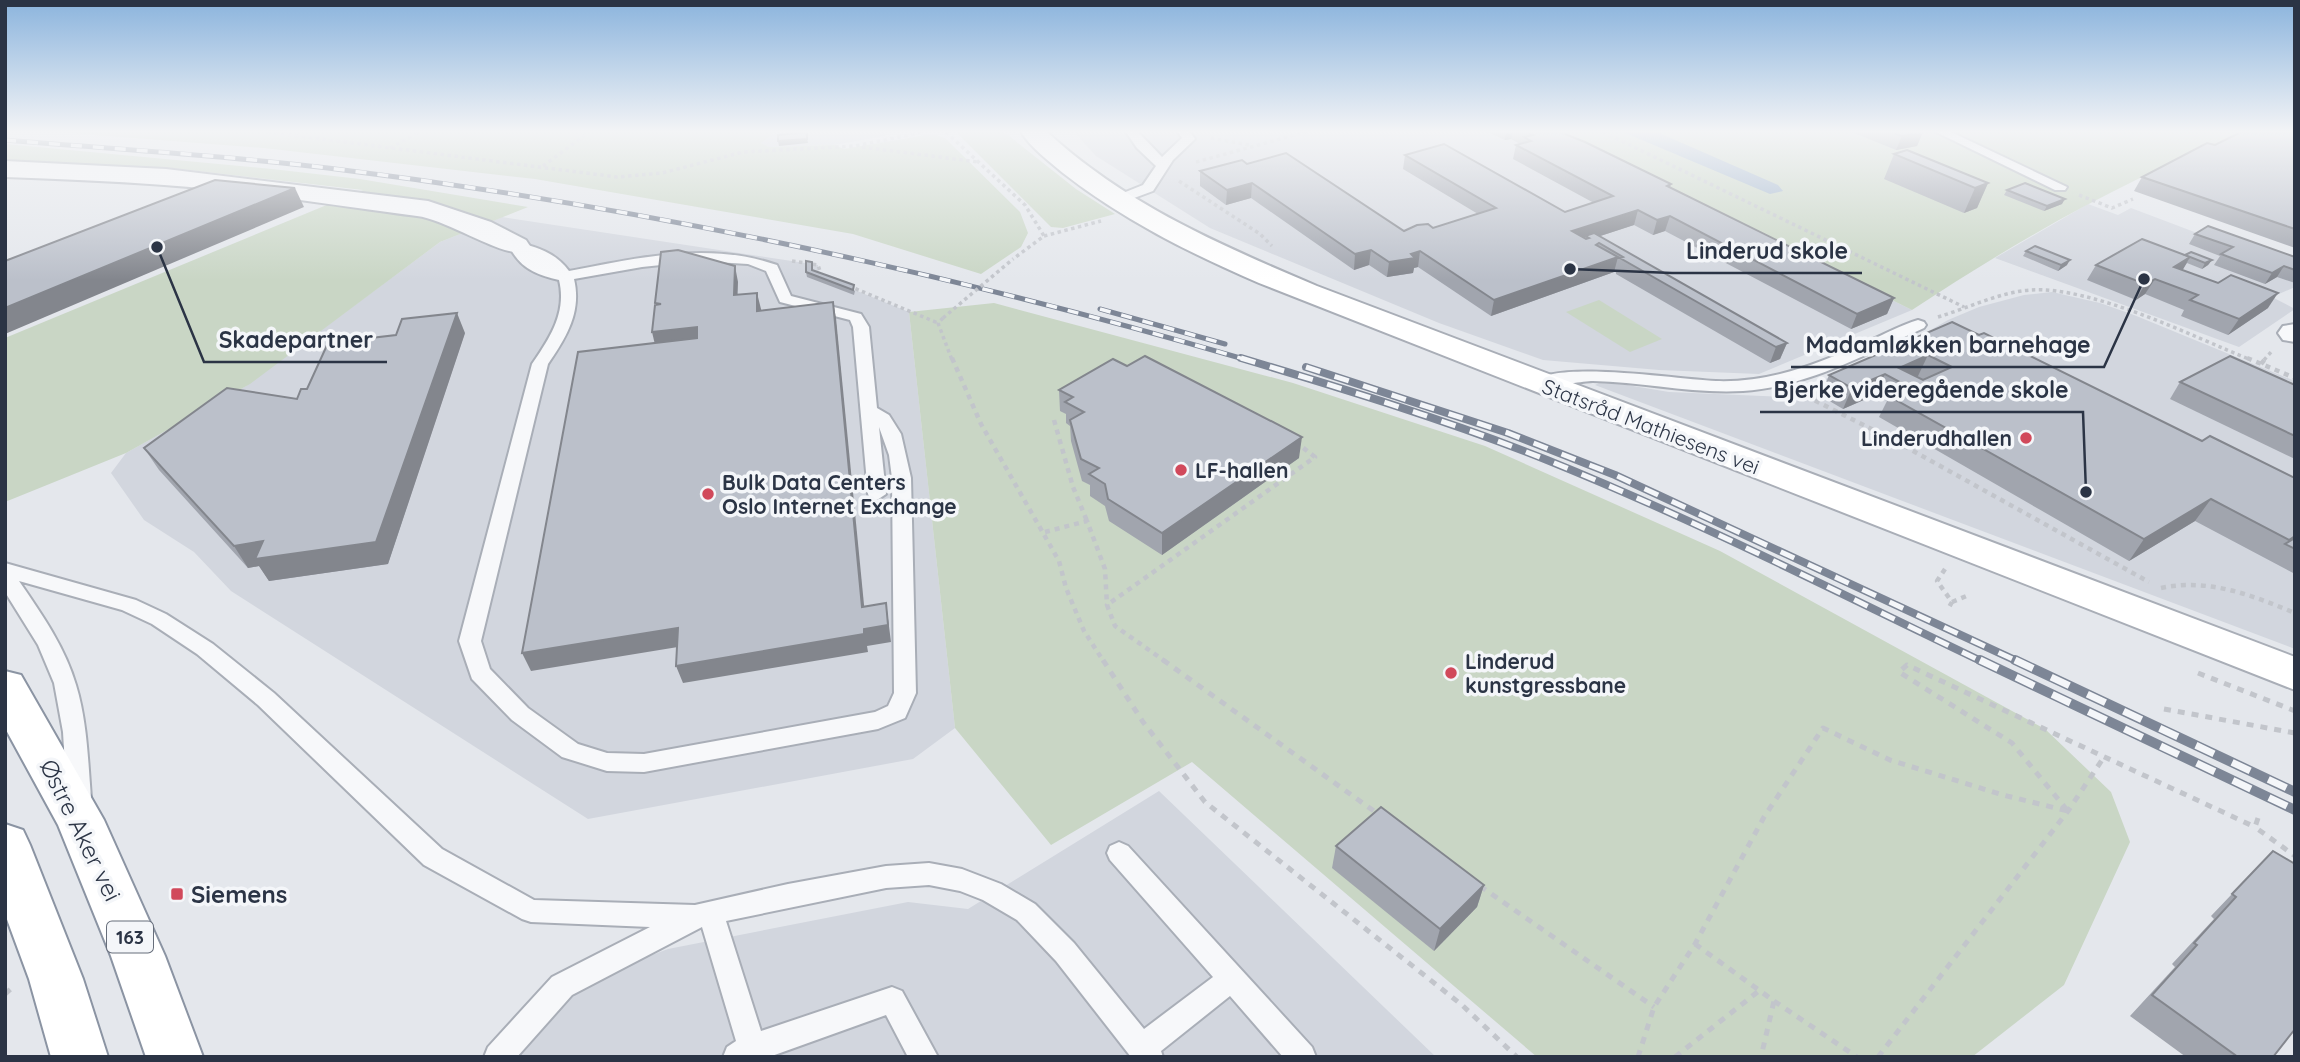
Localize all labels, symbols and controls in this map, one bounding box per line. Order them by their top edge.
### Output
callout: Linderud skole [1672,229,1862,273]
text: Linderud skole [1686,236,1848,265]
callout: Skadepartner [204,318,387,362]
callout: Madamløkken barnehage [1791,323,2104,367]
text: Skadepartner [219,325,373,354]
text: Madamløkken barnehage [1805,330,2091,359]
callout: Bjerke videregående skole [1760,368,2083,412]
street label: Statsråd Mathiesens vei [1539,373,1763,479]
text: Bjerke videregående skole [1773,375,2069,404]
place label: Linderudhallen [1861,425,2012,451]
marker: Linderudhallen [2018,430,2034,446]
place label: LF-hallen [1195,457,1288,483]
marker: LF-hallen [1173,462,1189,478]
place label: Bulk Data Centers Oslo Internet Exchange [722,469,957,519]
marker: Bulk Data Centers Oslo Internet Exchange [700,486,716,502]
place label: Linderud kunstgressbane [1465,648,1626,698]
marker: Linderud kunstgressbane [1443,665,1459,681]
street label: Østre Aker vei [34,754,128,906]
place label: Siemens [191,879,287,909]
marker: Siemens [169,886,185,902]
road number: 163 [107,922,153,953]

